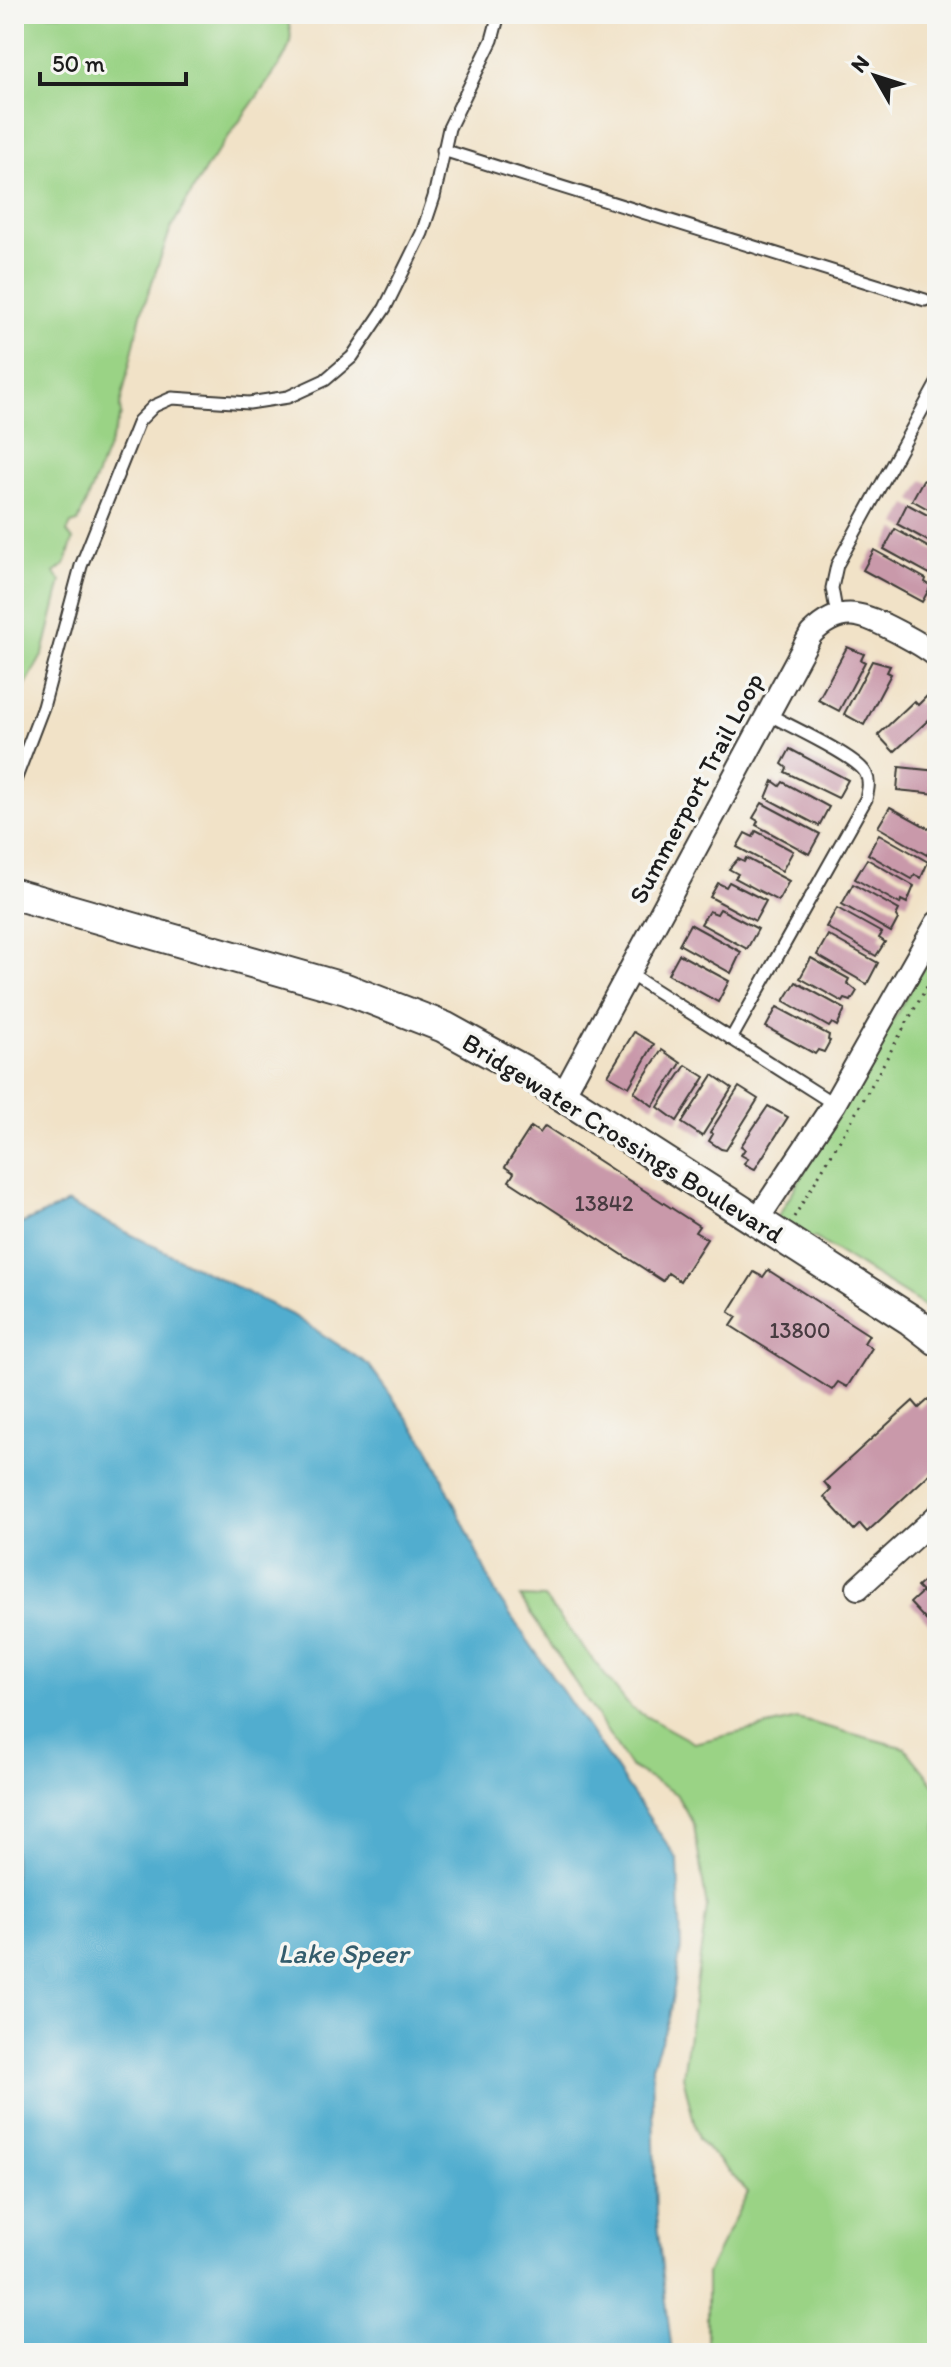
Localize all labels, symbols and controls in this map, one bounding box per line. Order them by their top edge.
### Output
scale bar [40,36,186,86]
north arrow [835,36,915,116]
text: 50 m [52,49,105,78]
text: N [845,49,875,78]
street label: Summerport Trail Loop [622,667,770,909]
street label: Bridgewater Crossings Boulevard [456,1026,790,1251]
house number: 13842 [574,1190,634,1217]
house number: 13800 [769,1317,831,1344]
water label: Lake Speer [278,1936,411,1970]

